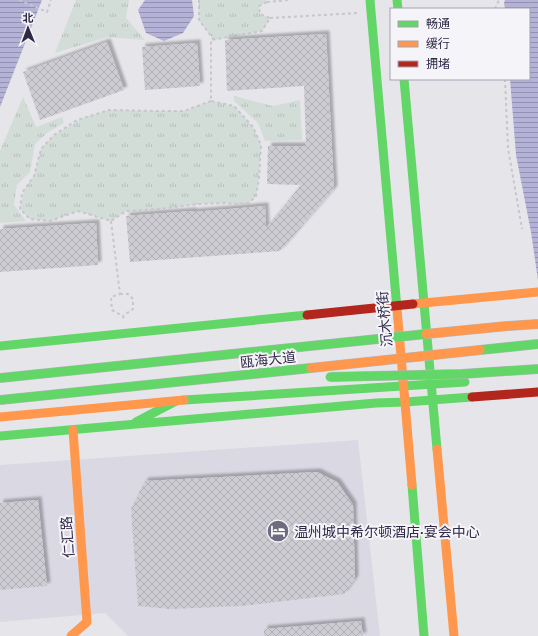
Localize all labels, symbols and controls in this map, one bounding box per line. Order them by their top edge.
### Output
north arrow [8,8,48,48]
legend [390,8,530,80]
text: 北 [22,11,33,24]
text: 畅通 [426,16,450,31]
text: 缓行 [426,36,450,51]
text: 拥堵 [426,56,450,71]
street label: 沉木桥街 [373,290,395,348]
street label: 瓯海大道 [239,348,297,370]
street label: 仁汇路 [57,515,77,559]
hotel icon: 温州城中希尔顿酒店·宴会中心 [265,518,291,544]
place label: 温州城中希尔顿酒店·宴会中心 [294,523,480,540]

